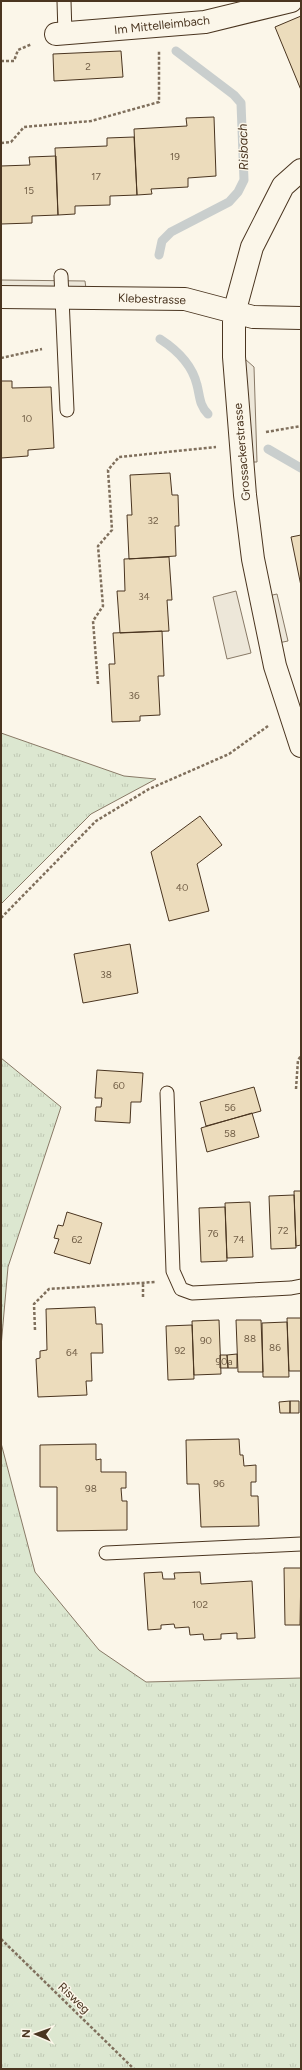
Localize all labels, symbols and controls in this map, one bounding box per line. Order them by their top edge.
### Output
street label: Im Mittelleimbach [113,13,211,37]
house number: 2 [85,60,91,73]
water label: Risbach [235,123,251,171]
house number: 19 [170,150,180,163]
house number: 17 [91,170,101,183]
house number: 15 [24,184,34,197]
street label: Klebestrasse [118,291,187,307]
street label: Grossackerstrasse [231,402,253,502]
house number: 10 [22,412,32,425]
house number: 32 [147,514,159,527]
house number: 34 [138,590,150,603]
house number: 36 [128,689,140,702]
house number: 40 [176,881,188,894]
house number: 38 [100,968,112,981]
house number: 60 [113,1079,125,1092]
house number: 56 [224,1101,236,1114]
house number: 58 [224,1127,236,1140]
house number: 72 [278,1224,288,1237]
house number: 76 [207,1227,219,1240]
house number: 62 [71,1233,83,1246]
house number: 74 [233,1233,245,1246]
house number: 88 [244,1332,256,1345]
house number: 90 [200,1334,212,1347]
house number: 86 [269,1341,281,1354]
house number: 92 [174,1344,186,1357]
house number: 64 [66,1346,78,1359]
house number: 90a [215,1355,233,1368]
house number: 96 [213,1477,225,1490]
house number: 98 [85,1482,97,1495]
house number: 102 [192,1598,208,1611]
street label: Risweg [55,1980,93,2016]
north arrow [16,2014,56,2054]
text: N [20,2029,33,2038]

